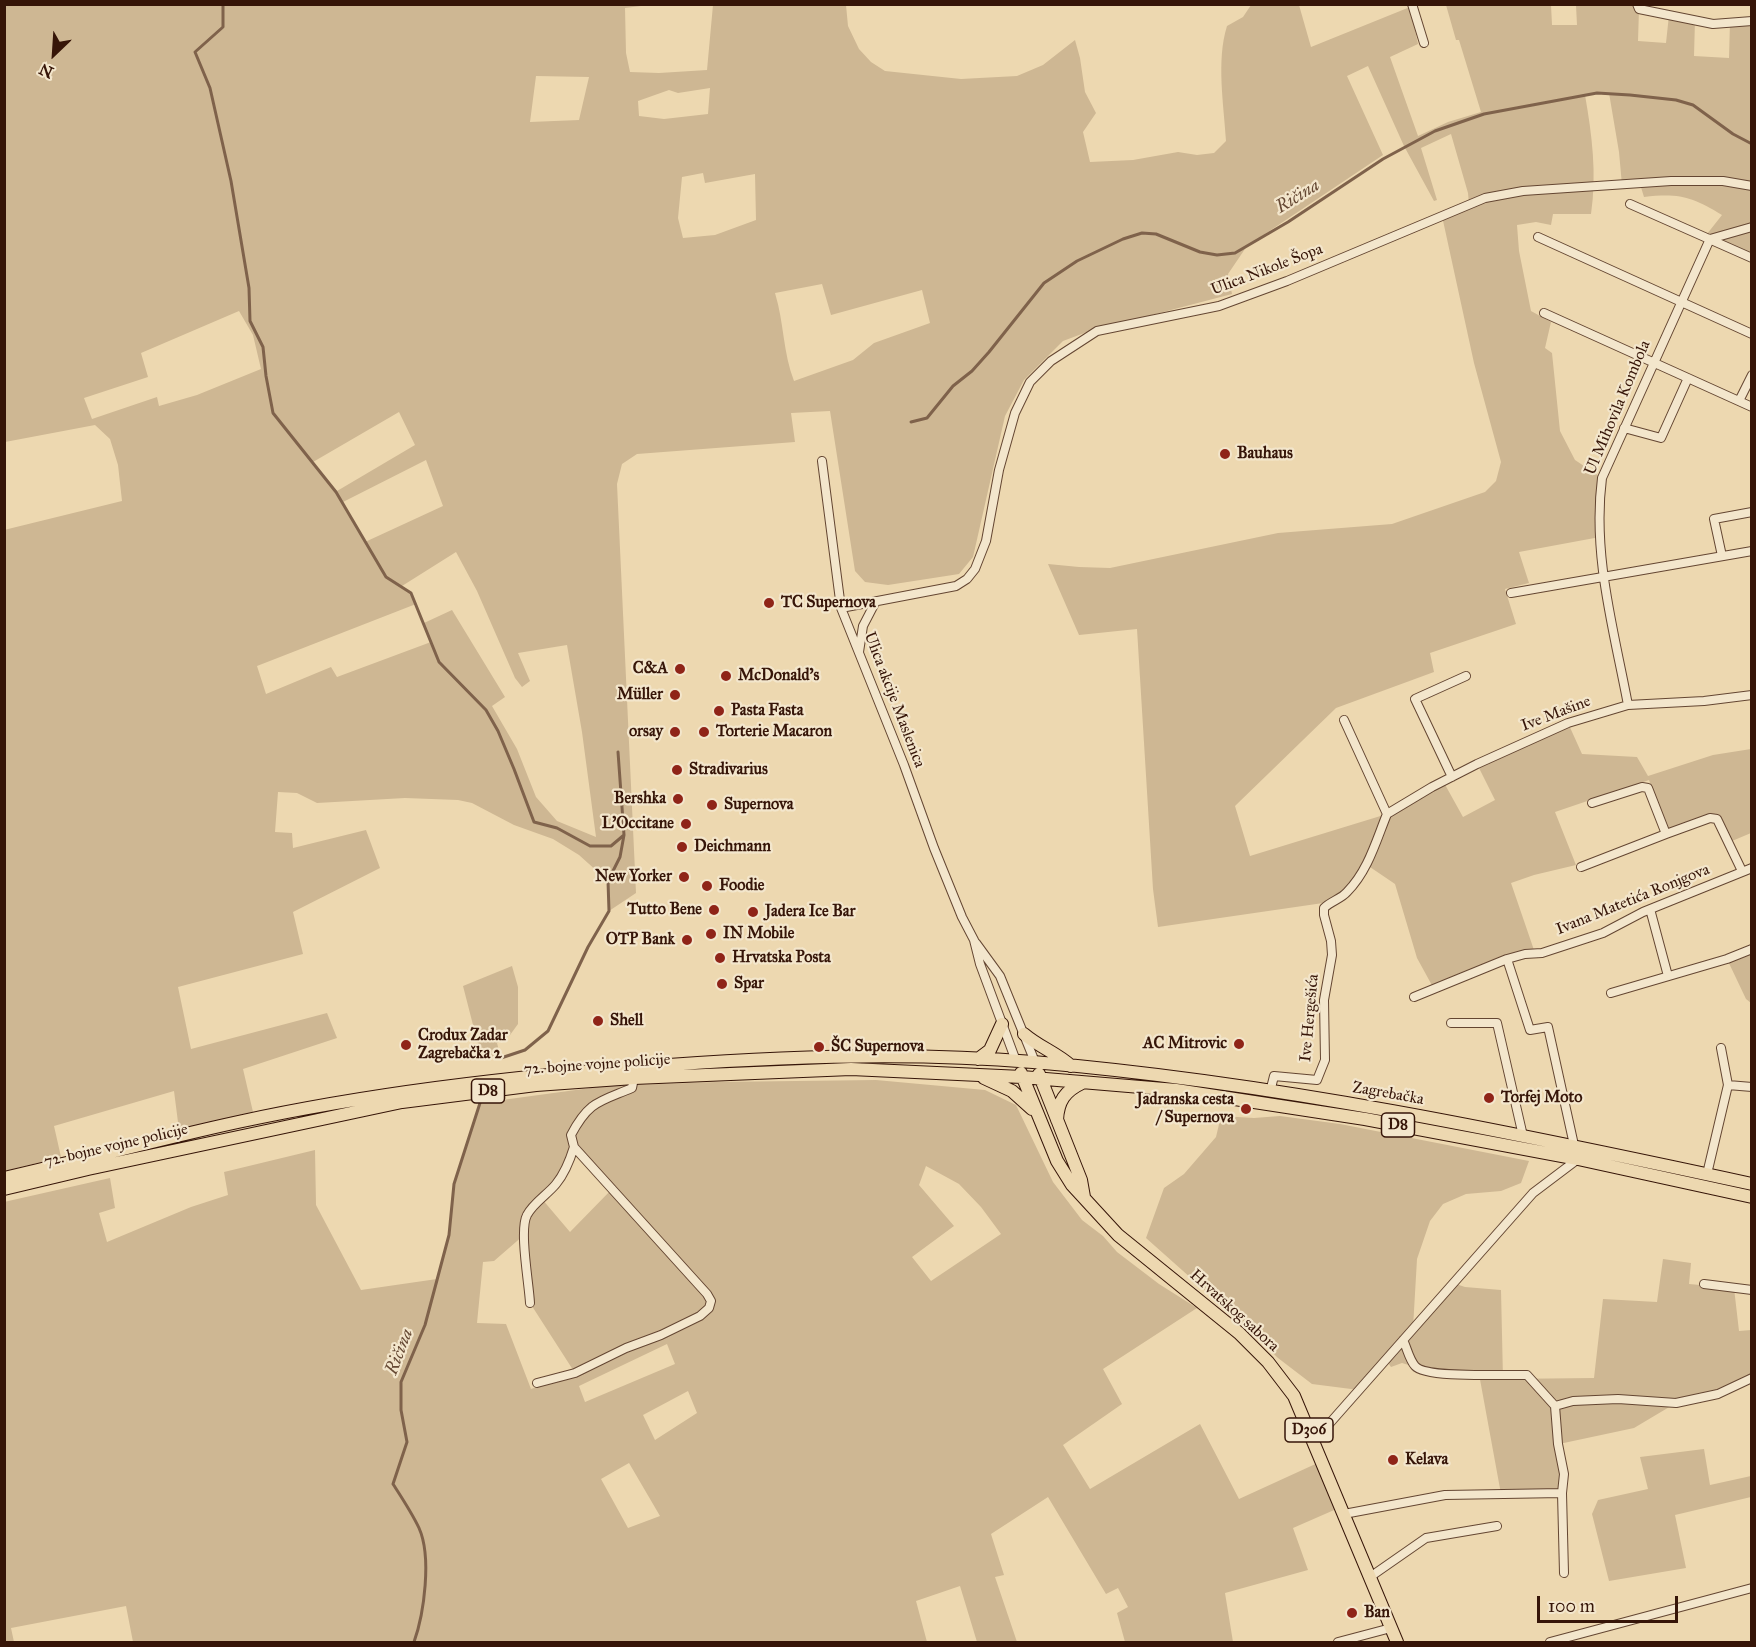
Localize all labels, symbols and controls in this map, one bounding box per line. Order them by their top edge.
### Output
north arrow [24,24,84,84]
text: N [36,59,56,82]
water label: Ričina [1272,175,1324,219]
street label: Ulica Nikole Šopa [1208,240,1326,300]
street label: Ul Mihovila Kombola [1581,338,1655,478]
place label: Bauhaus [1237,444,1293,464]
marker: Bauhaus [1218,447,1232,461]
place label: TC Supernova [781,593,876,613]
marker: TC Supernova [762,596,776,610]
street label: Ulica akcije Maslenica [859,629,929,771]
place label: C&A [633,659,668,679]
marker: C&A [673,662,687,676]
place label: McDonald's [738,666,819,686]
marker: McDonald's [719,669,733,683]
place label: Müller [617,685,663,705]
marker: Müller [668,688,682,702]
street label: Ive Mašine [1519,692,1593,736]
place label: Pasta Fasta [731,701,803,721]
marker: Pasta Fasta [712,704,726,718]
place label: orsay [629,722,663,742]
place label: Torterie Macaron [716,722,832,742]
marker: orsay [668,725,682,739]
marker: Torterie Macaron [697,725,711,739]
place label: Stradivarius [689,760,768,780]
marker: Stradivarius [670,763,684,777]
place label: Bershka [614,789,666,809]
marker: Bershka [671,792,685,806]
place label: Supernova [724,795,794,815]
marker: Supernova [705,798,719,812]
place label: L'Occitane [602,814,674,834]
marker: L'Occitane [679,817,693,831]
place label: Deichmann [694,837,771,857]
marker: Deichmann [675,840,689,854]
street label: Ivana Matetića Ronjgova [1553,860,1713,940]
place label: New Yorker [595,867,672,887]
marker: New Yorker [677,870,691,884]
place label: Foodie [719,876,764,896]
marker: Foodie [700,879,714,893]
place label: Tutto Bene [627,900,702,920]
place label: Jadera Ice Bar [765,902,855,922]
marker: Tutto Bene [707,903,721,917]
marker: Jadera Ice Bar [746,905,760,919]
place label: IN Mobile [723,924,794,944]
marker: IN Mobile [704,927,718,941]
place label: OTP Bank [606,930,675,950]
marker: OTP Bank [680,933,694,947]
place label: Hrvatska Posta [732,948,831,968]
marker: Hrvatska Posta [713,951,727,965]
street label: Ive Hergešića [1297,973,1323,1063]
place label: Spar [734,974,764,994]
marker: Spar [715,977,729,991]
place label: Shell [610,1011,643,1031]
marker: Shell [591,1014,605,1028]
place label: Crodux Zadar Zagrebačka 2 [418,1026,508,1064]
place label: AC Mitrovic [1143,1034,1227,1054]
place label: ŠC Supernova [831,1037,924,1057]
marker: AC Mitrovic [1232,1037,1246,1051]
marker: Crodux Zadar Zagrebačka 2 [399,1038,413,1052]
marker: ŠC Supernova [812,1040,826,1054]
street label: 72. bojne vojne policije [523,1050,671,1080]
street label: Zagrebačka [1351,1078,1425,1110]
road number: D8 [472,1079,504,1103]
place label: Torfej Moto [1501,1088,1582,1108]
place label: Jadranska cesta / Supernova [1137,1090,1234,1128]
marker: Torfej Moto [1482,1091,1496,1105]
marker: Jadranska cesta / Supernova [1239,1102,1253,1116]
road number: D8 [1382,1113,1414,1137]
street label: 72. bojne vojne policije [42,1120,190,1172]
street label: Hrvatskog sabora [1185,1266,1283,1356]
water label: Ričina [381,1326,419,1378]
road number: D306 [1285,1418,1333,1442]
place label: Kelava [1405,1450,1448,1470]
marker: Kelava [1386,1453,1400,1467]
scale bar [1540,1584,1681,1622]
text: 100 m [1548,1595,1595,1617]
place label: Ban [1364,1603,1390,1623]
marker: Ban [1345,1606,1359,1620]

